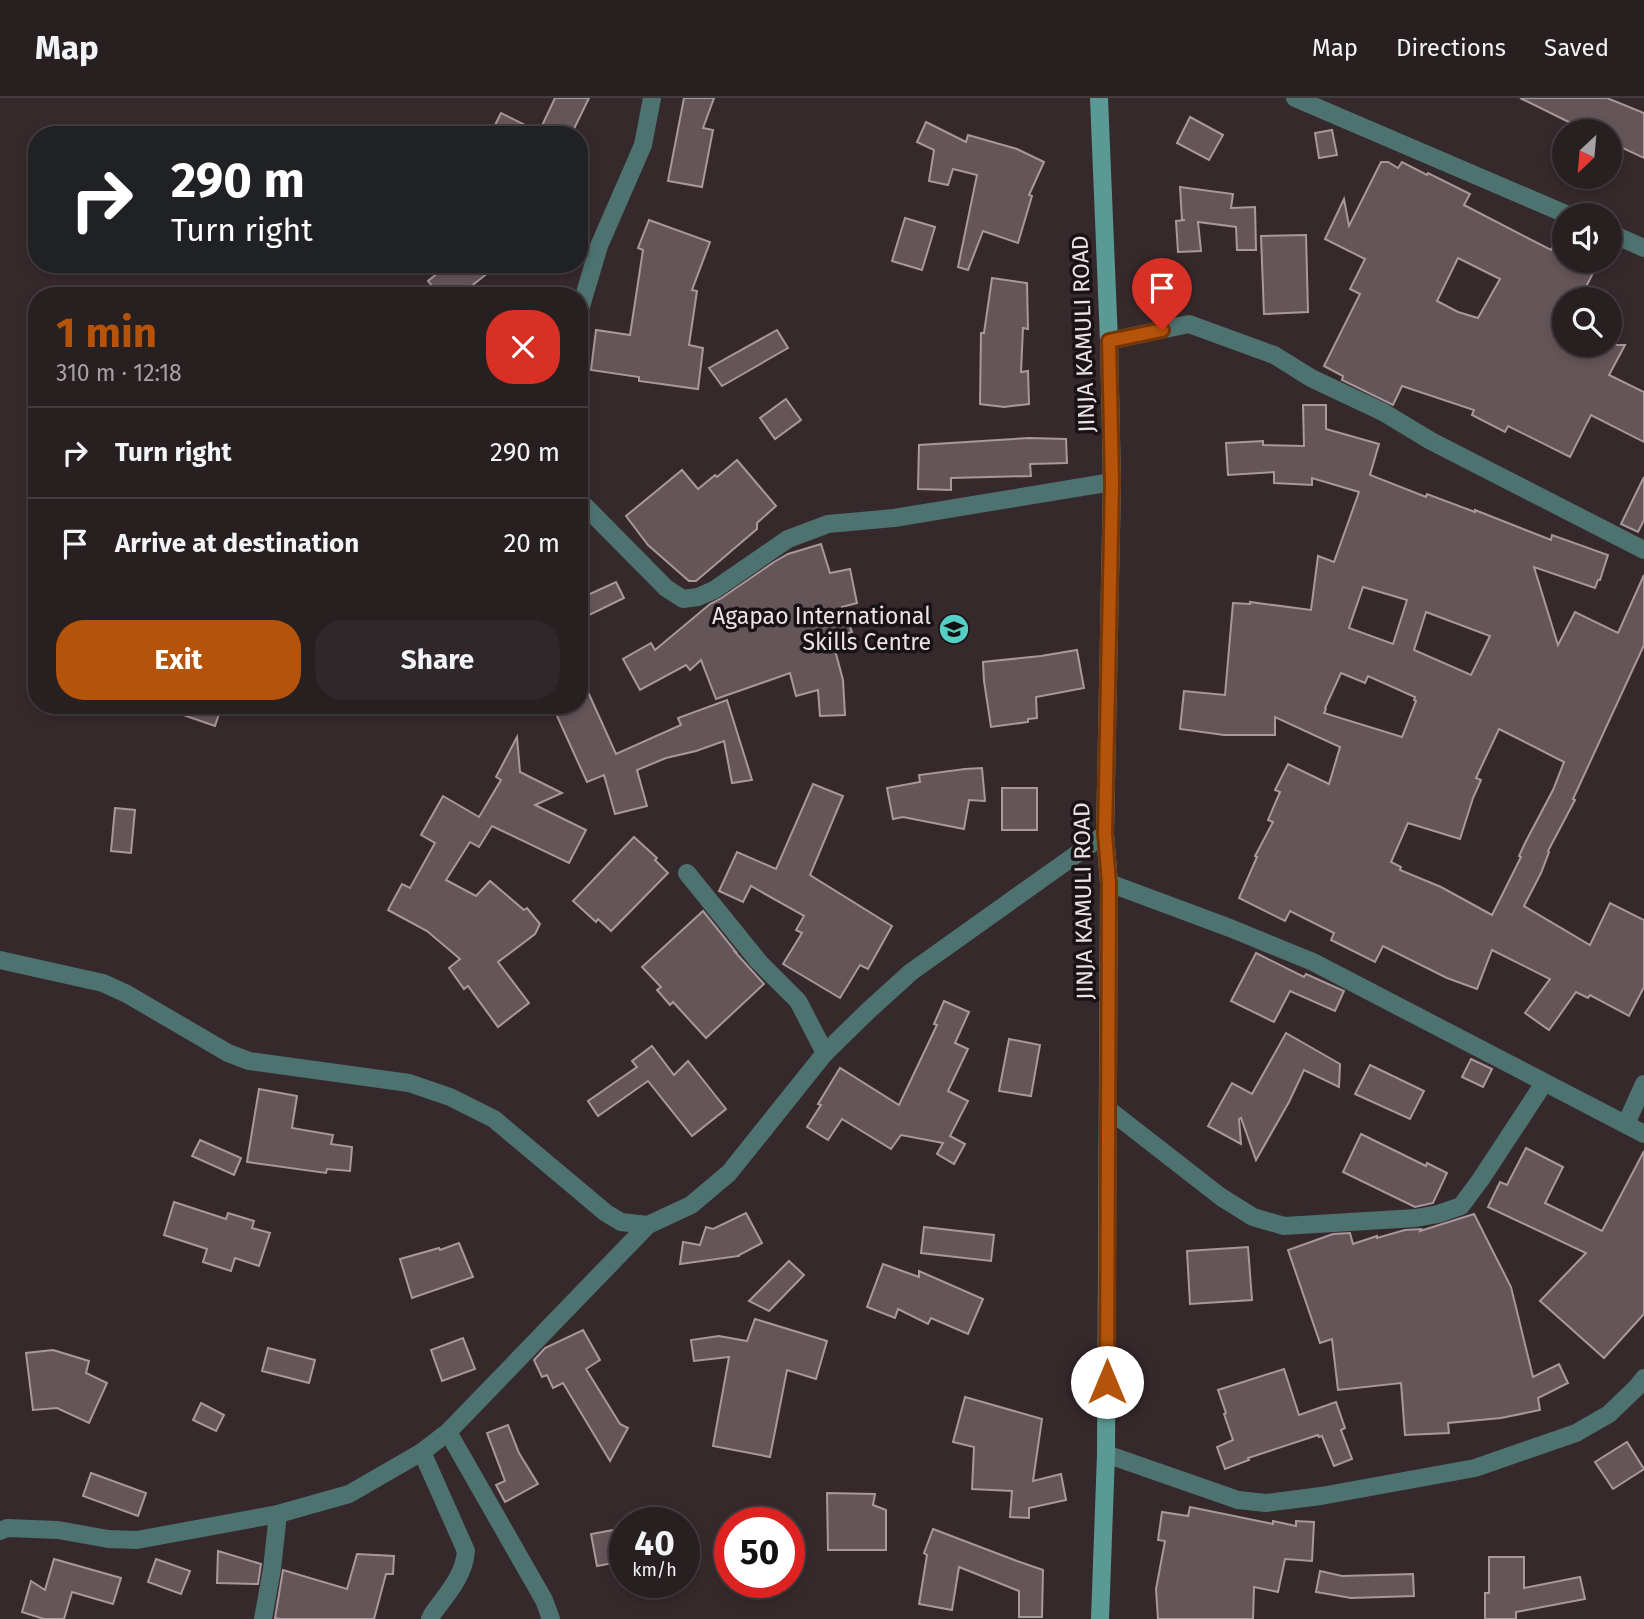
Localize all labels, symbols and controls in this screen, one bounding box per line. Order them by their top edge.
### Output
text: Map [35,28,99,68]
text: Map [1312,34,1358,62]
text: Directions [1396,34,1506,62]
text: Saved [1544,34,1609,62]
north arrow [1552,119,1622,189]
map controls [1552,119,1622,357]
text: 290 m [171,151,305,210]
icon: right [56,154,147,245]
button: sound [1552,203,1622,273]
text: Turn right [171,211,313,249]
street label: JINJA KAMULI ROAD [1066,235,1100,433]
pin [1132,258,1192,330]
icon: arrive [1143,269,1181,307]
button: search [1552,287,1622,357]
text: 1 min [56,308,157,358]
button: close [486,310,560,384]
text: 310 m · 12:18 [56,359,182,387]
icon: right [56,434,94,472]
text: Turn right [115,437,232,468]
text: 290 m [490,437,560,468]
icon: arrive [56,525,94,563]
text: Arrive at destination [115,528,359,559]
text: 20 m [503,528,560,559]
place label: Agapao International Skills Centre [712,602,931,656]
school or university icon: Agapao International Skills Centre [937,612,971,646]
button: Exit [56,620,301,700]
button: Share [315,620,560,700]
street label: JINJA KAMULI ROAD [1067,802,1099,1000]
position arrow [1070,1345,1144,1419]
speed limit sign: 50 [714,1507,805,1598]
text: 40 [634,1522,675,1564]
text: km/h [632,1559,677,1581]

